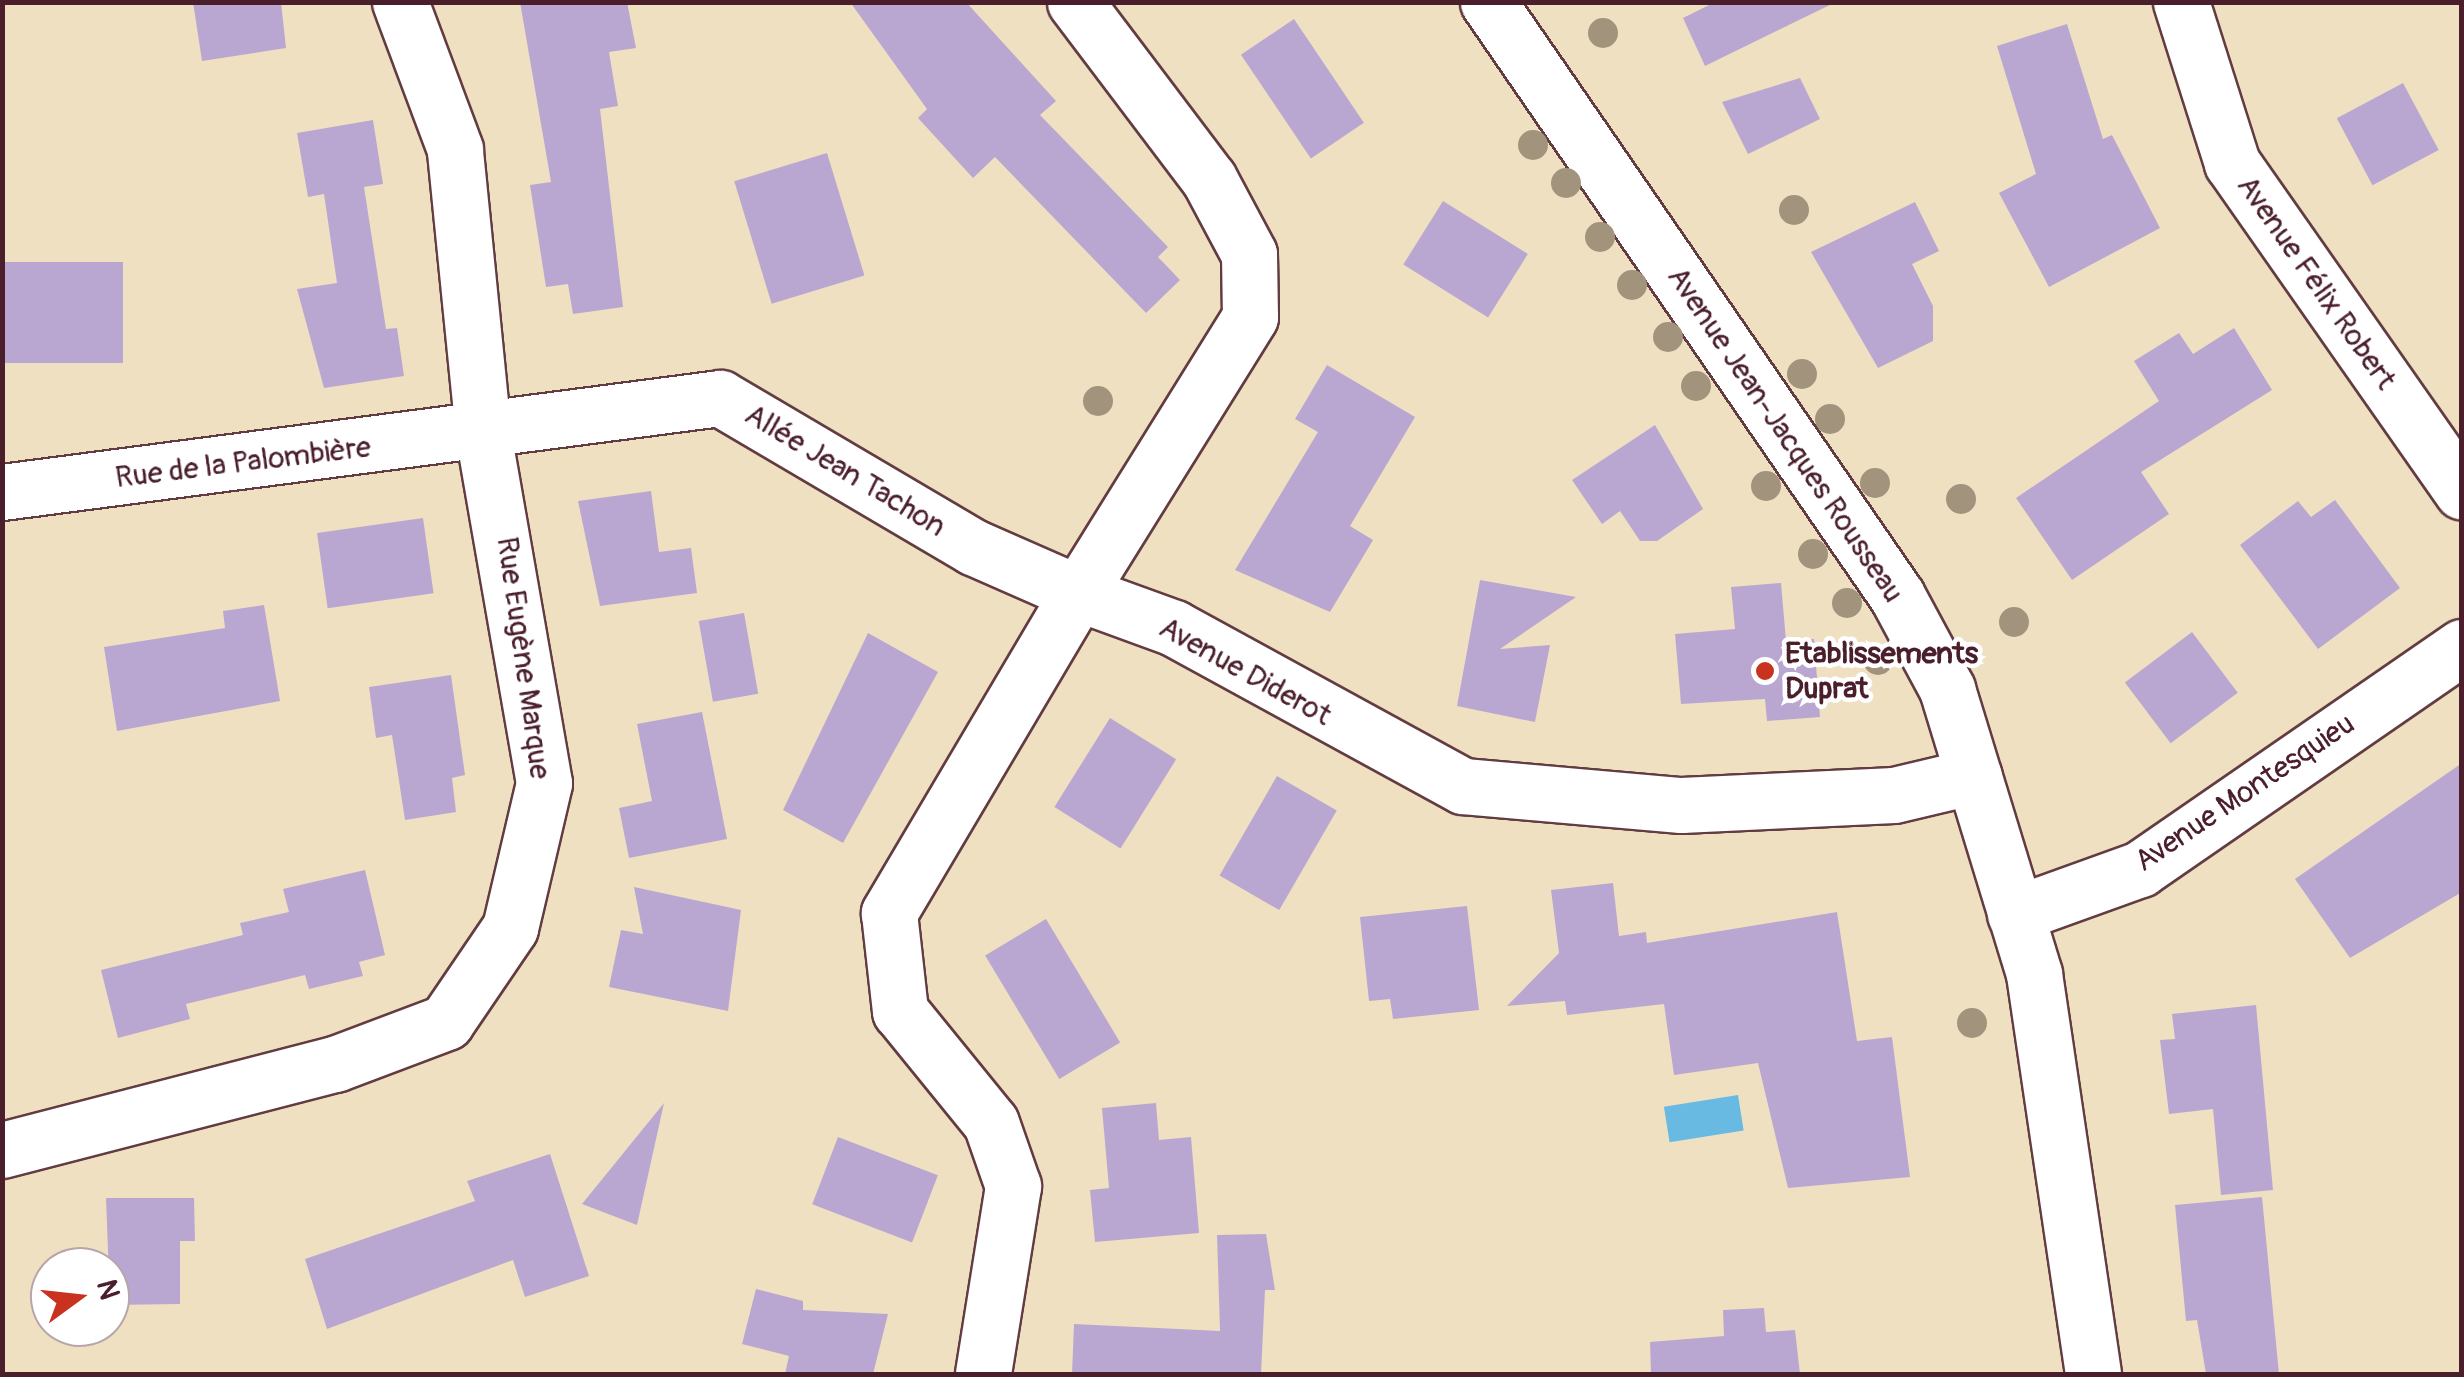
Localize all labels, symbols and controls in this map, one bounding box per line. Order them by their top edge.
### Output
street label: Avenue Félix Robert [2229,169,2403,397]
street label: Avenue Jean-Jacques Rousseau [1659,260,1911,610]
street label: Allée Jean Tachon [738,397,952,545]
street label: Rue de la Palombière [113,429,373,497]
street label: Rue Eugène Marque [488,535,558,781]
street label: Avenue Diderot [1153,610,1337,734]
place label: Etablissements Duprat [1785,636,1978,706]
marker: Etablissements Duprat [1754,660,1776,682]
street label: Avenue Montesquieu [2128,706,2362,880]
north arrow [30,1247,130,1347]
text: N [88,1276,127,1303]

